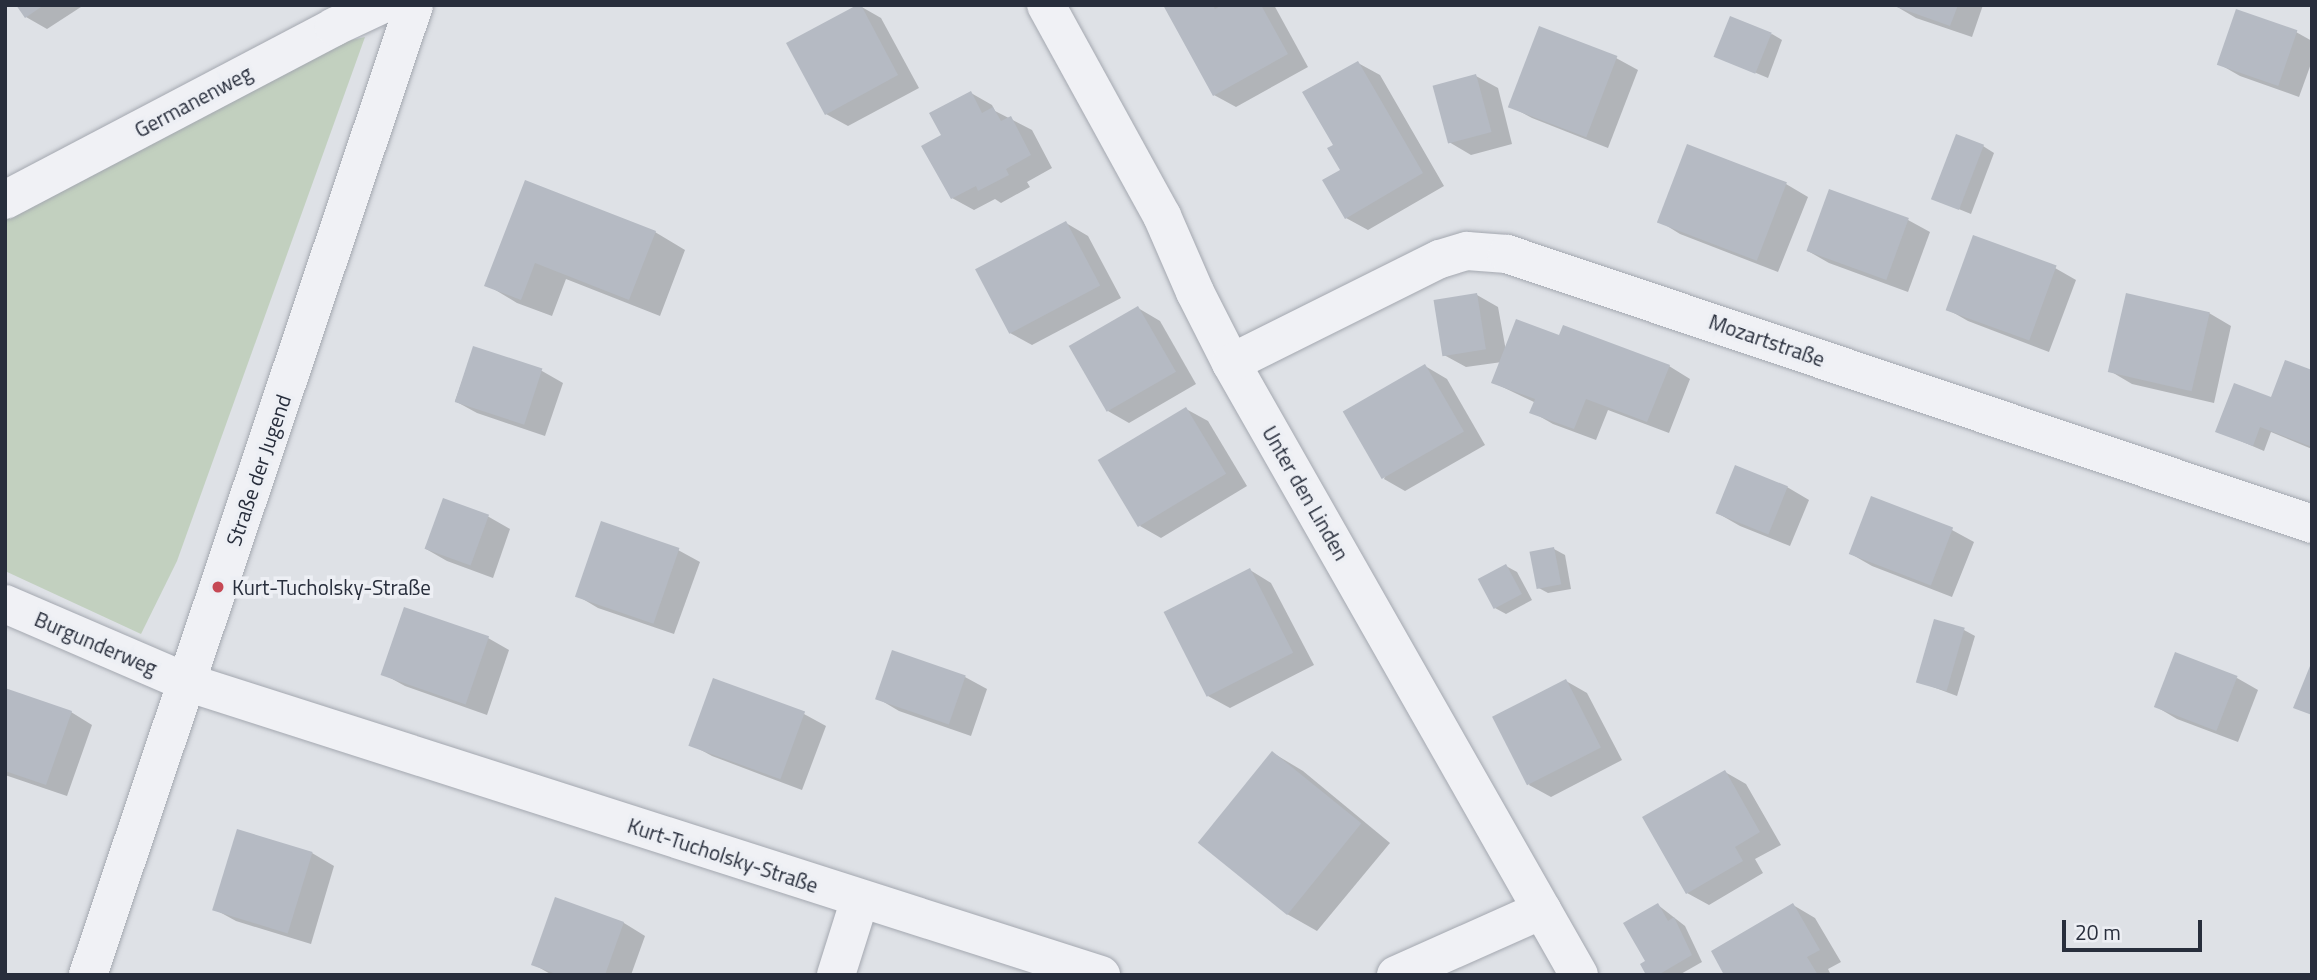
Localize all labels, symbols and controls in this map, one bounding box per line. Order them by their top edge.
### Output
street label: Germanenweg [130,60,256,142]
street label: Mozartstraße [1706,308,1828,372]
street label: Straße der Jugend [220,391,296,549]
street label: Unter den Linden [1257,421,1355,565]
place label: Kurt-Tucholsky-Straße [232,574,431,600]
marker: Kurt-Tucholsky-Straße [210,579,226,595]
street label: Burgunderweg [31,606,161,680]
street label: Kurt-Tucholsky-Straße [625,812,821,898]
scale bar [2065,906,2205,950]
text: 20 m [2075,916,2121,948]

